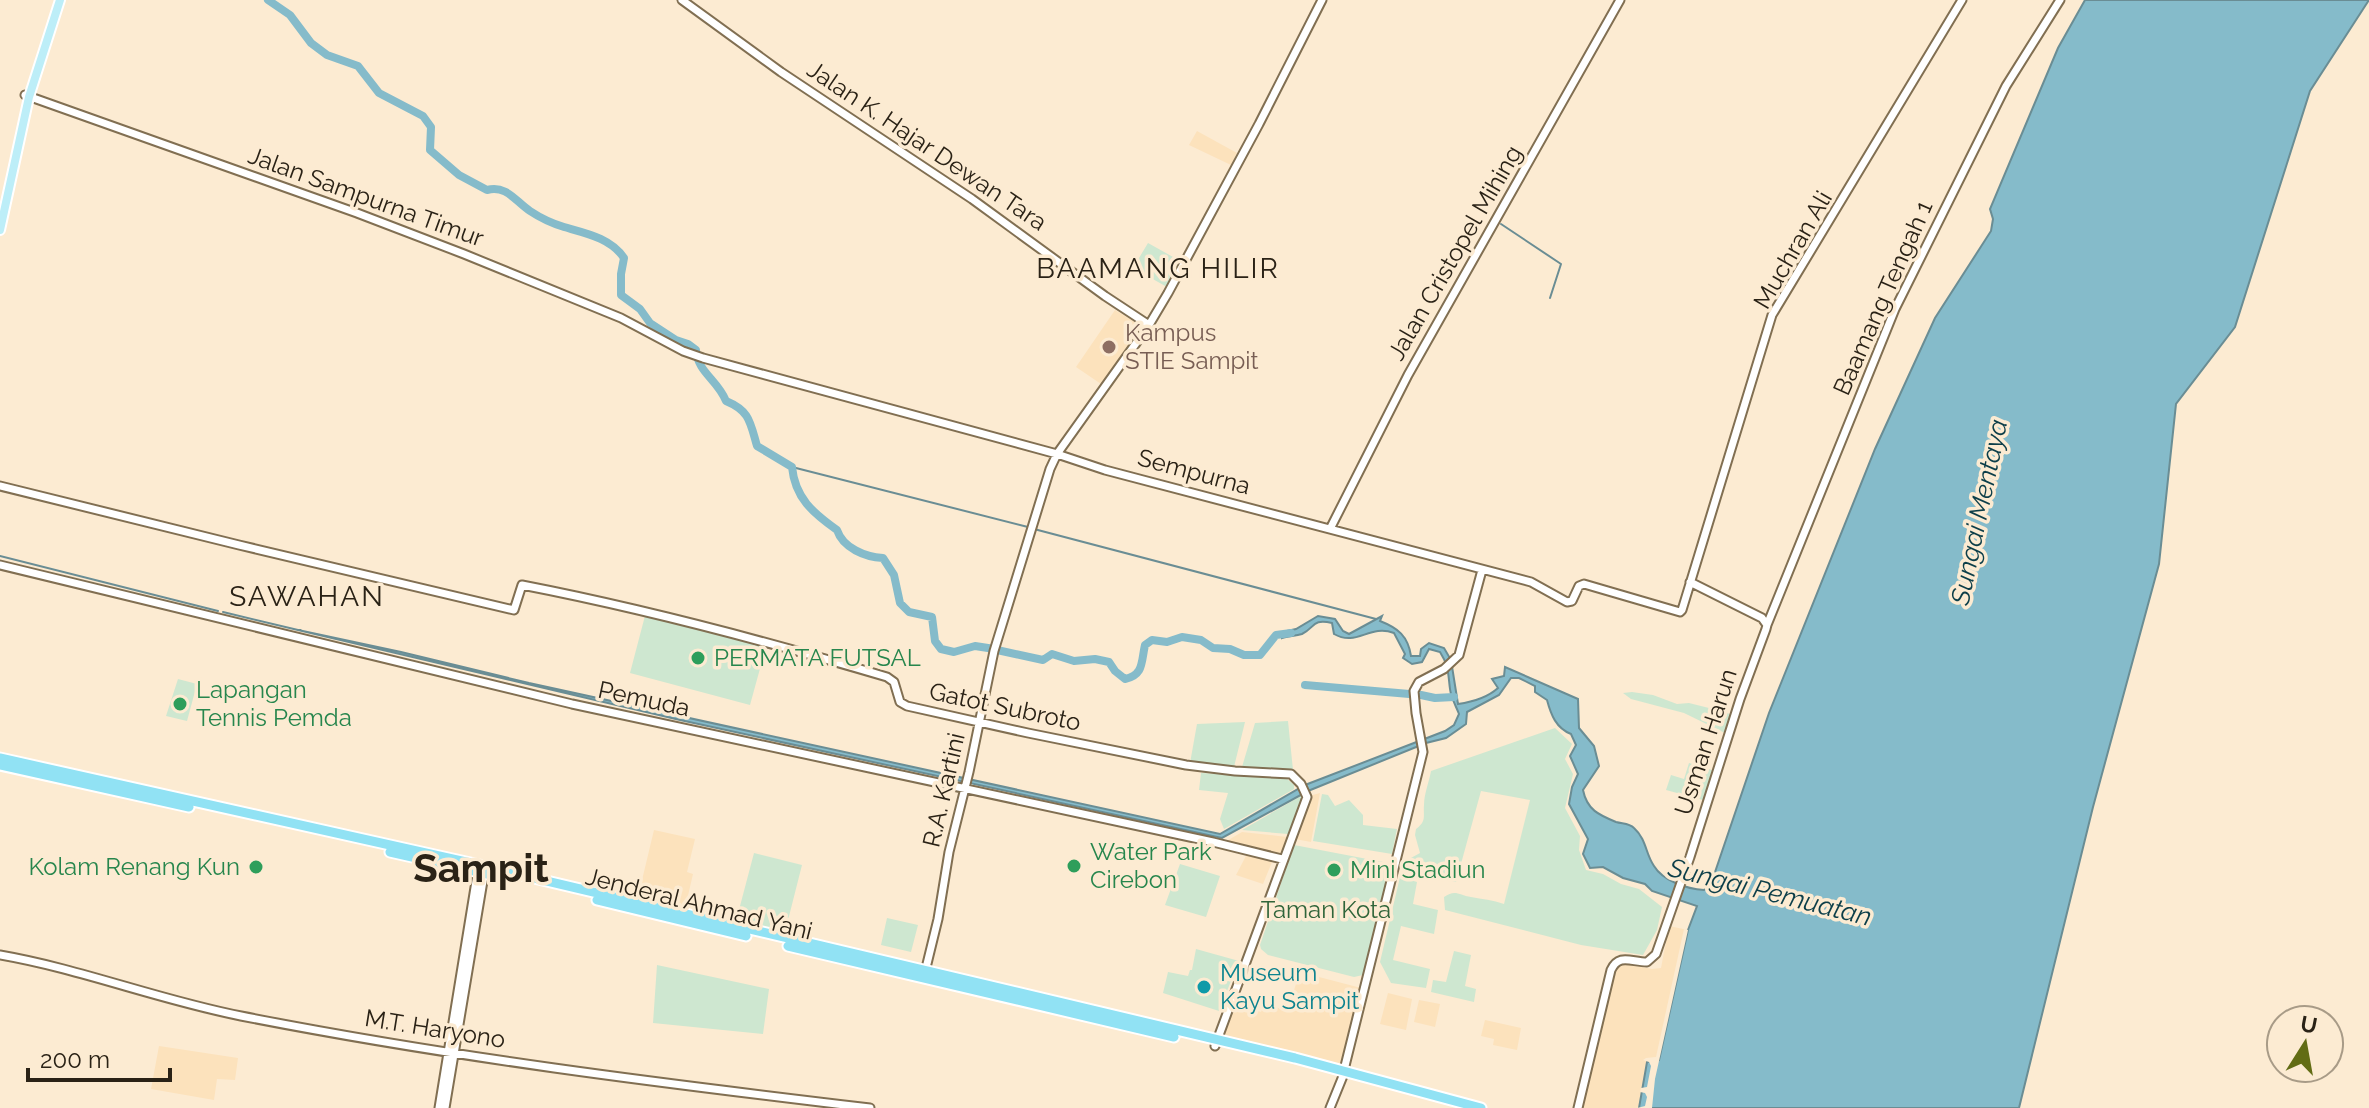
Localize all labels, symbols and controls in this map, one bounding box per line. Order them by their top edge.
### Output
street label: Jalan K. Hajar Dewan Tara [802,55,1053,237]
street label: Jalan Sampurna Timur [244,140,488,253]
street label: Jalan Cristopel Mihing [1381,140,1528,365]
street label: Muchran Ali [1747,186,1838,314]
street label: Baamang Tengah 1 [1827,196,1938,400]
district label: BAAMANG HILIR [1036,252,1280,285]
place label: Kampus STIE Sampit [1125,318,1259,375]
marker: Kampus STIE Sampit [1100,338,1118,356]
water label: Sungai Mentaya [1944,416,2013,609]
street label: Sempurna [1135,443,1254,500]
district label: SAWAHAN [229,580,385,613]
place label: PERMATA FUTSAL [714,643,921,672]
marker: PERMATA FUTSAL [689,649,707,667]
street label: Usman Harun [1668,665,1743,819]
place label: Lapangan Tennis Pemda [196,675,352,732]
street label: Pemuda [596,675,693,722]
street label: Gatot Subroto [927,676,1084,737]
marker: Lapangan Tennis Pemda [171,695,189,713]
street label: R.A. Kartini [916,730,971,850]
place label: Water Park Cirebon [1090,837,1212,894]
district label: Sampit [413,844,549,891]
place label: Kolam Renang Kun [29,852,240,881]
water label: Sungai Pemuatan [1664,852,1875,932]
place label: Mini Stadiun [1350,855,1486,884]
marker: Water Park Cirebon [1065,857,1083,875]
marker: Kolam Renang Kun [247,858,265,876]
street label: Jenderal Ahmad Yani [583,861,815,946]
marker: Mini Stadiun [1325,861,1343,879]
park label: Taman Kota [1261,895,1391,924]
place label: Museum Kayu Sampit [1220,958,1359,1015]
marker: Museum Kayu Sampit [1195,978,1213,996]
street label: M.T. Haryono [363,1003,507,1054]
north arrow [2265,1004,2345,1084]
text: U [2298,1010,2319,1039]
scale bar [28,1032,170,1082]
text: 200 m [40,1045,110,1074]

